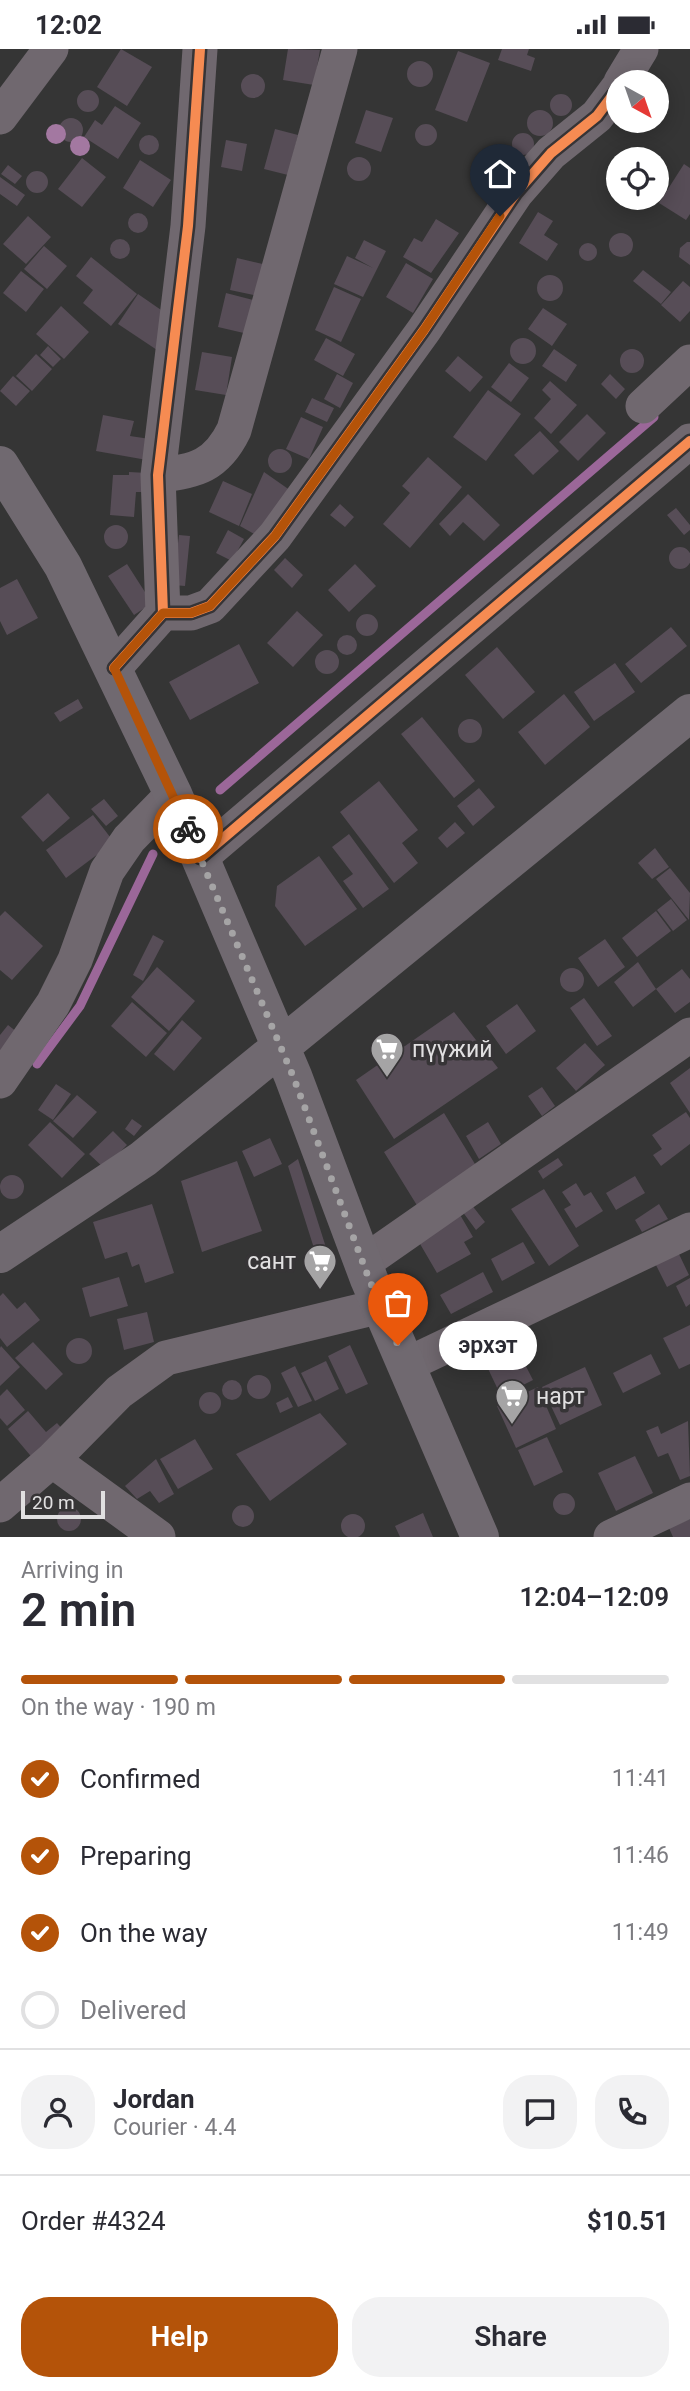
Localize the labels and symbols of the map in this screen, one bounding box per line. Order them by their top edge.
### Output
north arrow [606,70,668,133]
pin [470,144,530,216]
courier [153,794,223,864]
supermarket icon: пүүжий [368,1030,406,1079]
place label: пүүжий [412,1036,493,1063]
supermarket icon: сант [301,1242,339,1291]
place label: сант [247,1248,296,1275]
pin [368,1273,428,1345]
callout: эрхэт [440,1321,538,1369]
supermarket icon: нарт [493,1377,531,1426]
place label: нарт [536,1383,585,1410]
scale bar [21,1488,105,1520]

